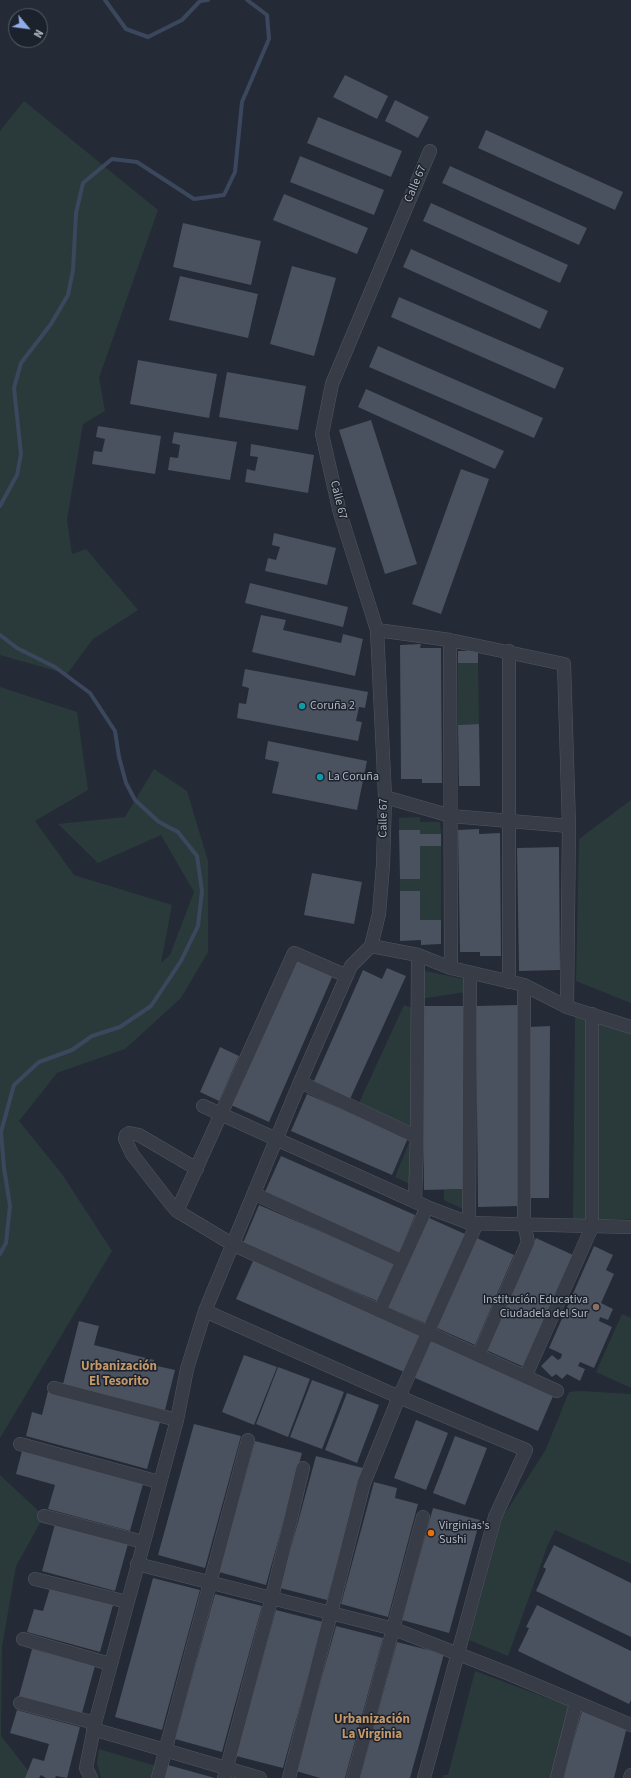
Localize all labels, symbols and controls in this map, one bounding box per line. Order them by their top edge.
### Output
north arrow [8,8,48,48]
text: N [30,27,46,40]
street label: Calle 67 [402,163,430,205]
street label: Calle 67 [326,479,350,521]
place label: Coruña 2 [310,699,355,713]
marker: Coruña 2 [297,701,307,711]
place label: La Coruña [328,770,379,784]
marker: La Coruña [315,772,325,782]
street label: Calle 67 [376,798,392,838]
place label: Institución Educativa Ciudadela del Sur [483,1293,588,1321]
marker: Institución Educativa Ciudadela del Sur [591,1302,601,1312]
district label: Urbanización El Tesorito [81,1359,157,1390]
place label: Virginias's Sushi [439,1519,490,1547]
marker: Virginias's Sushi [426,1528,436,1538]
district label: Urbanización La Virginia [334,1712,410,1743]

